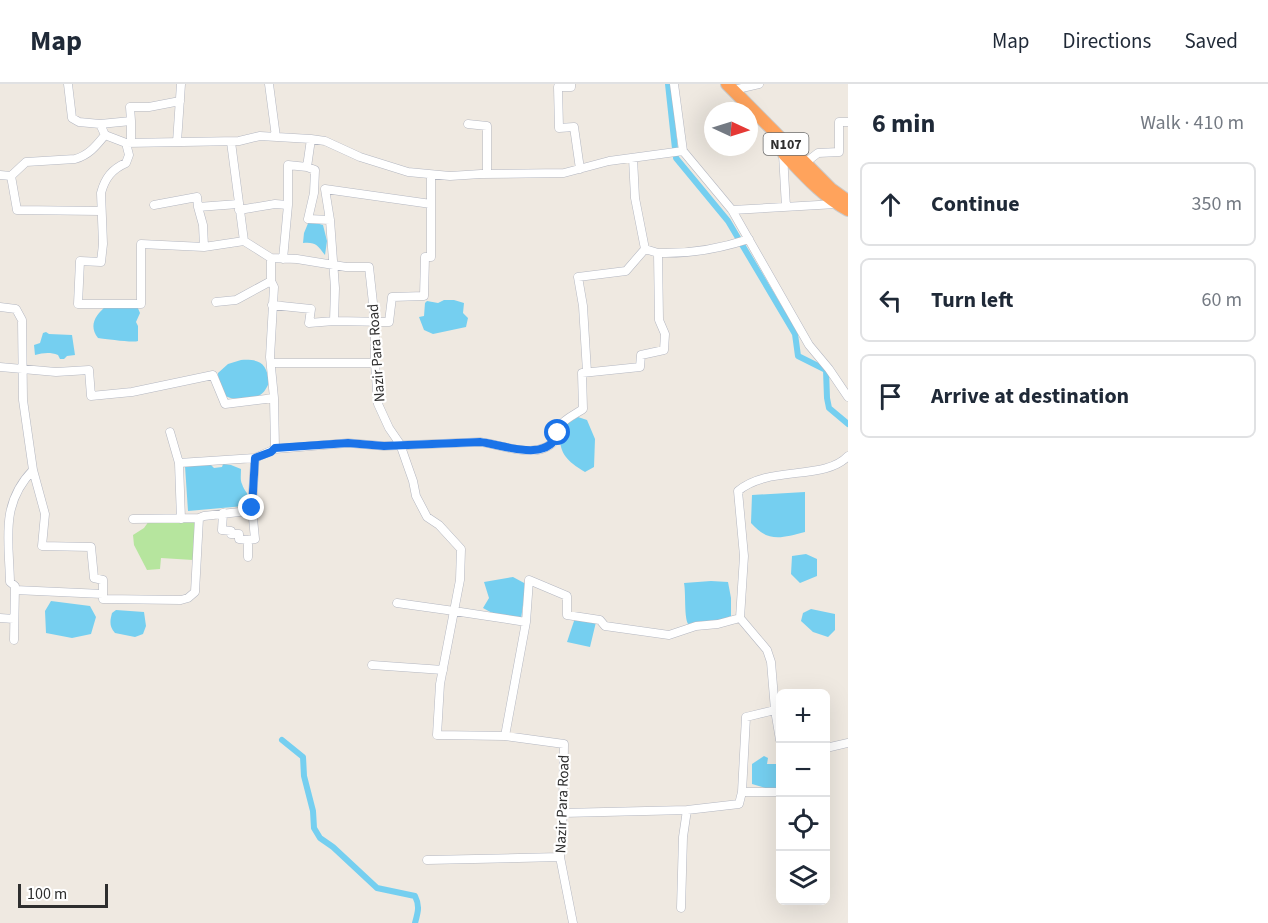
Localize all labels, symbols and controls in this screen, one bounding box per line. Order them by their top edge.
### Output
text: Map [30,21,82,61]
text: Map [992,26,1030,56]
text: Directions [1063,26,1151,56]
text: Saved [1184,26,1238,56]
north arrow [704,102,758,156]
text: 6 min [872,105,935,142]
text: Walk · 410 m [1140,109,1244,137]
road number: N107 [764,133,808,155]
icon: ahead [874,188,907,221]
text: Continue [931,188,1020,220]
text: 350 m [1192,190,1242,218]
icon: left [874,284,907,317]
text: Turn left [931,284,1013,316]
text: 60 m [1202,286,1242,314]
street label: Nazir Para Road [363,303,390,403]
icon: arrive [874,380,907,413]
text: Arrive at destination [931,380,1129,412]
route start [544,419,570,445]
route end [238,494,264,520]
map controls [776,689,830,905]
button: + [776,689,830,743]
button: − [776,743,830,797]
street label: Nazir Para Road [550,754,575,854]
button: locate [776,797,830,851]
button: layers [776,851,830,905]
scale bar [18,881,108,908]
text: 100 m [27,883,67,905]

